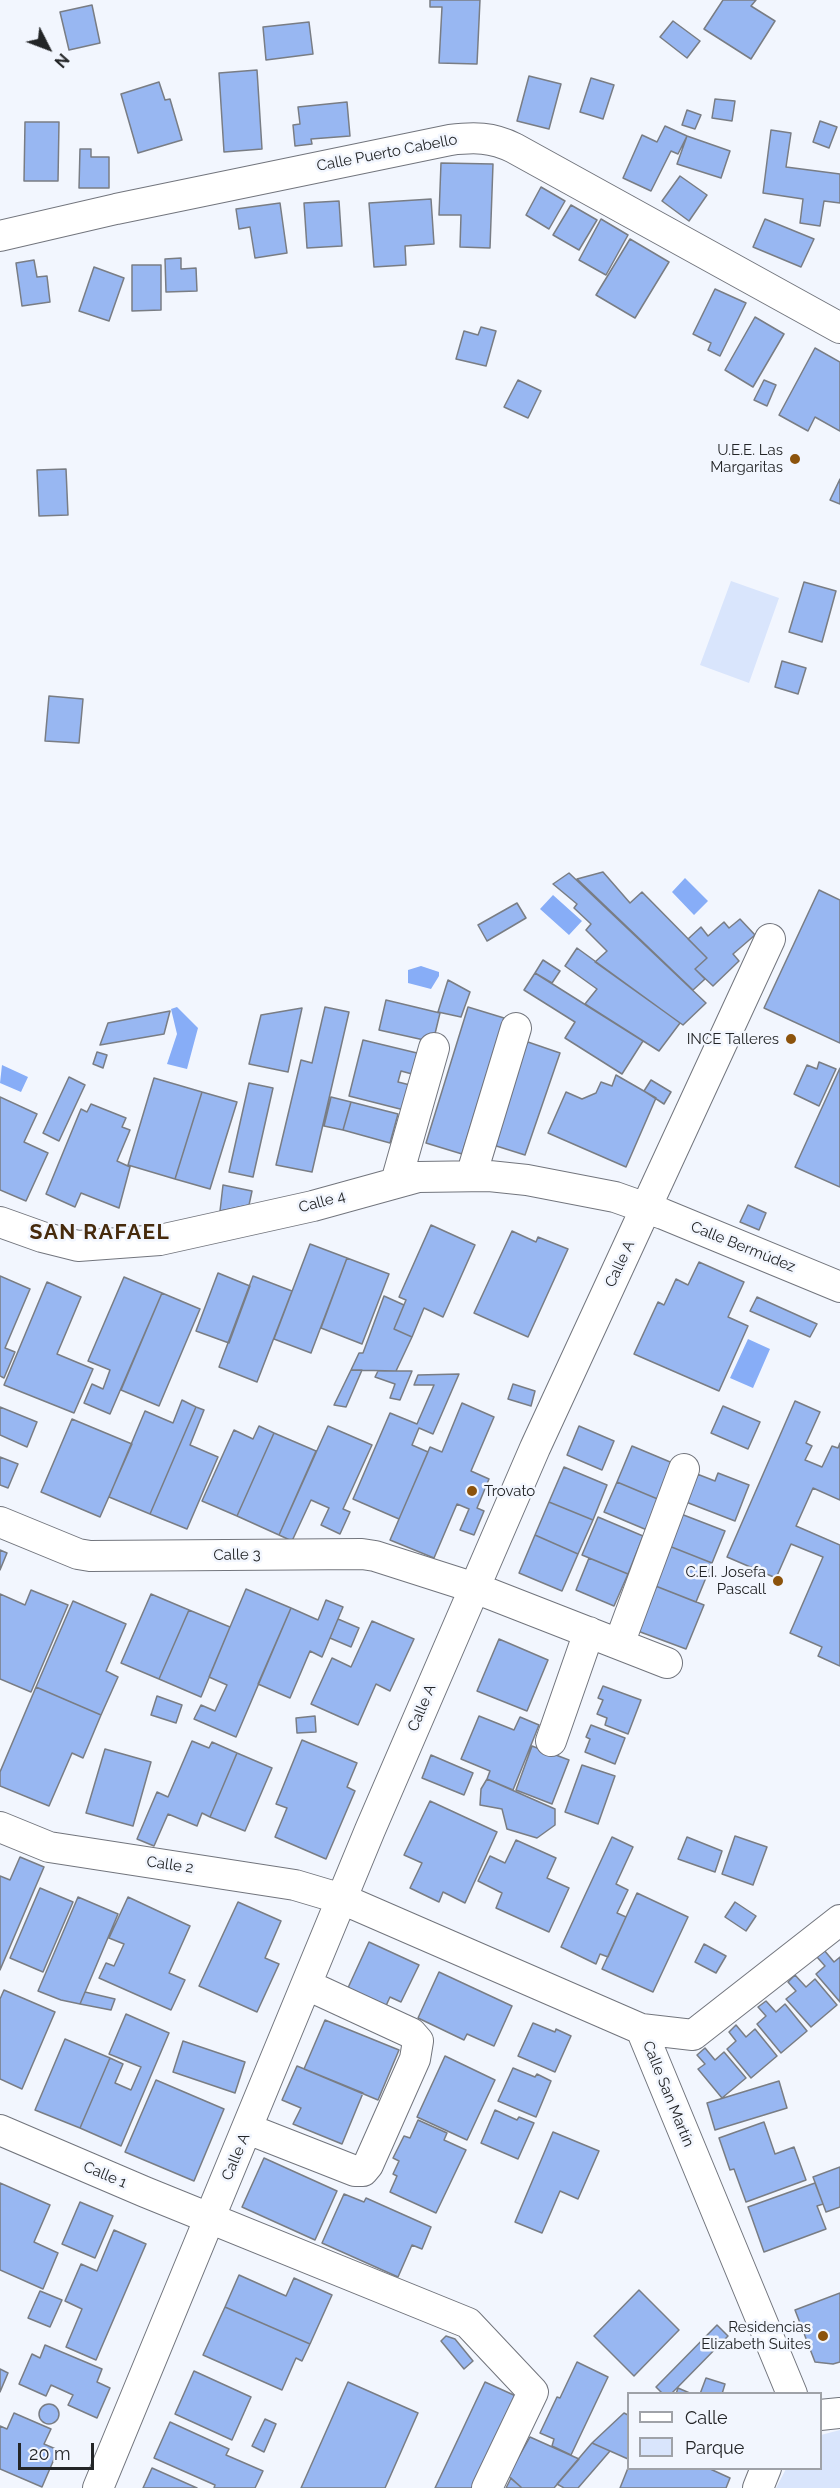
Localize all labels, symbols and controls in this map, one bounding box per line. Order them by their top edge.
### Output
north arrow [18,18,78,78]
text: N [51,49,73,71]
street label: Calle Puerto Cabello [315,131,459,175]
place label: U.E.E. Las Margaritas [710,441,783,476]
marker: U.E.E. Las Margaritas [788,452,802,466]
place label: INCE Talleres [687,1030,779,1048]
marker: INCE Talleres [784,1032,798,1046]
street label: Calle 4 [297,1187,347,1217]
street label: Calle Bermúdez [688,1218,798,1276]
district label: SAN RAFAEL [30,1220,170,1246]
street label: Calle A [601,1238,639,1290]
place label: Trovato [484,1482,535,1500]
marker: Trovato [465,1484,479,1498]
street label: Calle 3 [213,1546,261,1564]
place label: C.E.I. Josefa Pascall [685,1563,766,1598]
marker: C.E.I. Josefa Pascall [771,1574,785,1588]
street label: Calle A [404,1682,440,1734]
street label: Calle 2 [145,1853,195,1877]
street label: Calle San Martín [639,2038,697,2150]
street label: Calle A [218,2131,254,2183]
street label: Calle 1 [80,2158,130,2192]
place label: Residencias Elizabeth Suites [701,2318,811,2353]
marker: Residencias Elizabeth Suites [816,2329,830,2343]
legend [627,2392,822,2470]
text: Calle [685,2407,728,2428]
scale bar [21,2431,98,2469]
text: Parque [685,2437,744,2458]
text: 20 m [29,2443,71,2464]

